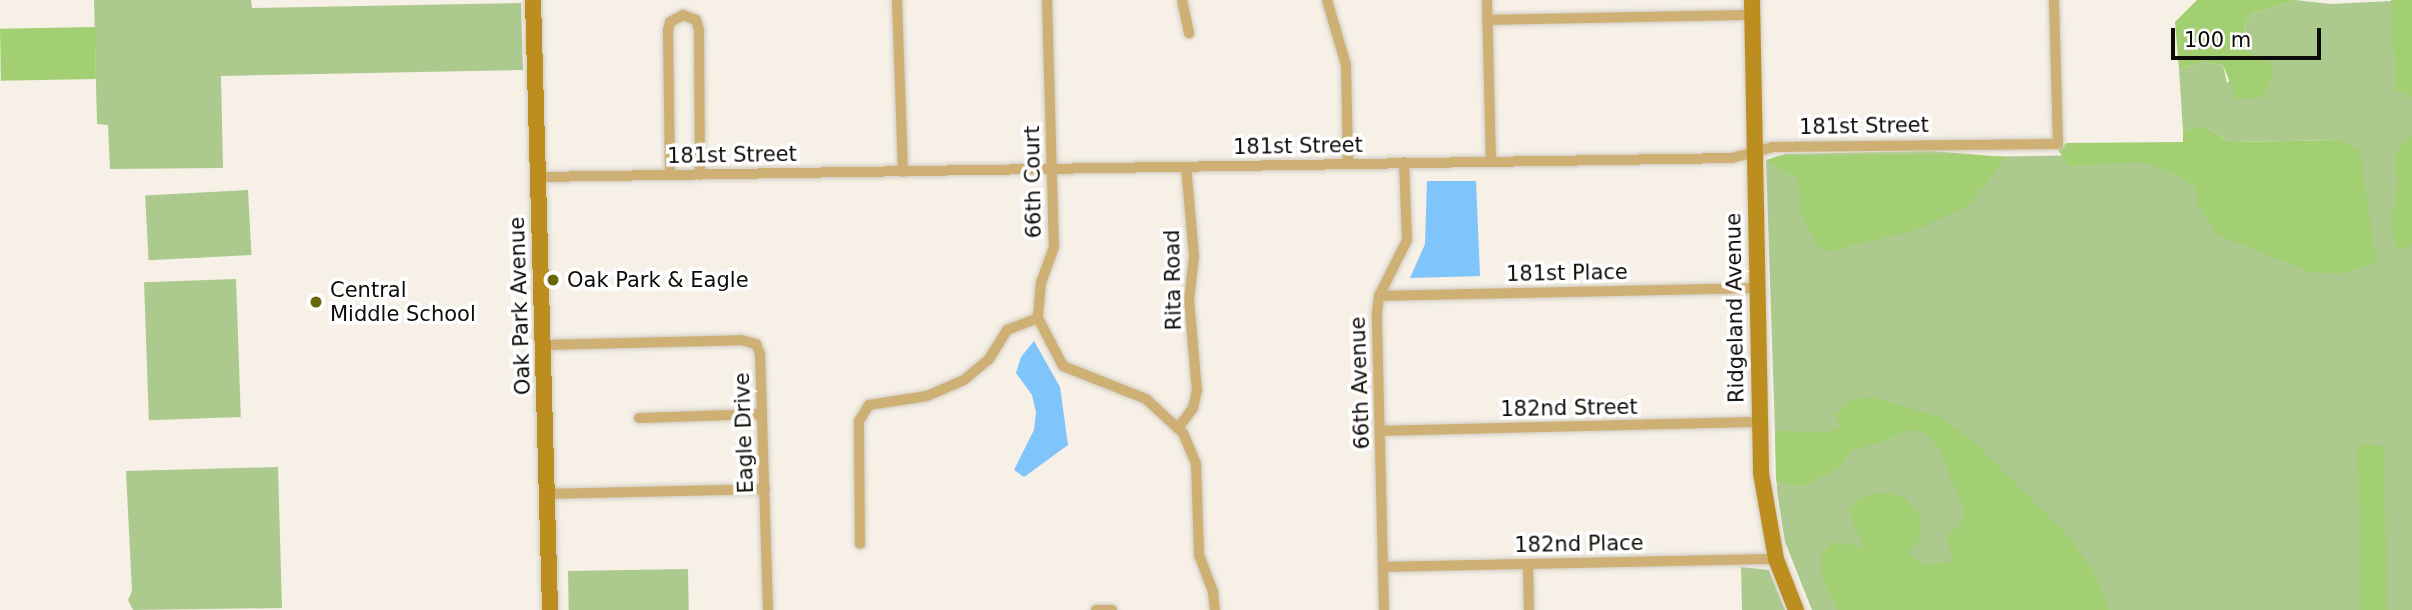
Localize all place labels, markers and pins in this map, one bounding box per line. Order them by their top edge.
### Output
place label: Oak Park & Eagle [567,267,749,293]
marker: Oak Park & Eagle [545,272,561,288]
place label: Central Middle School [330,277,476,327]
marker: Central Middle School [308,294,324,310]

